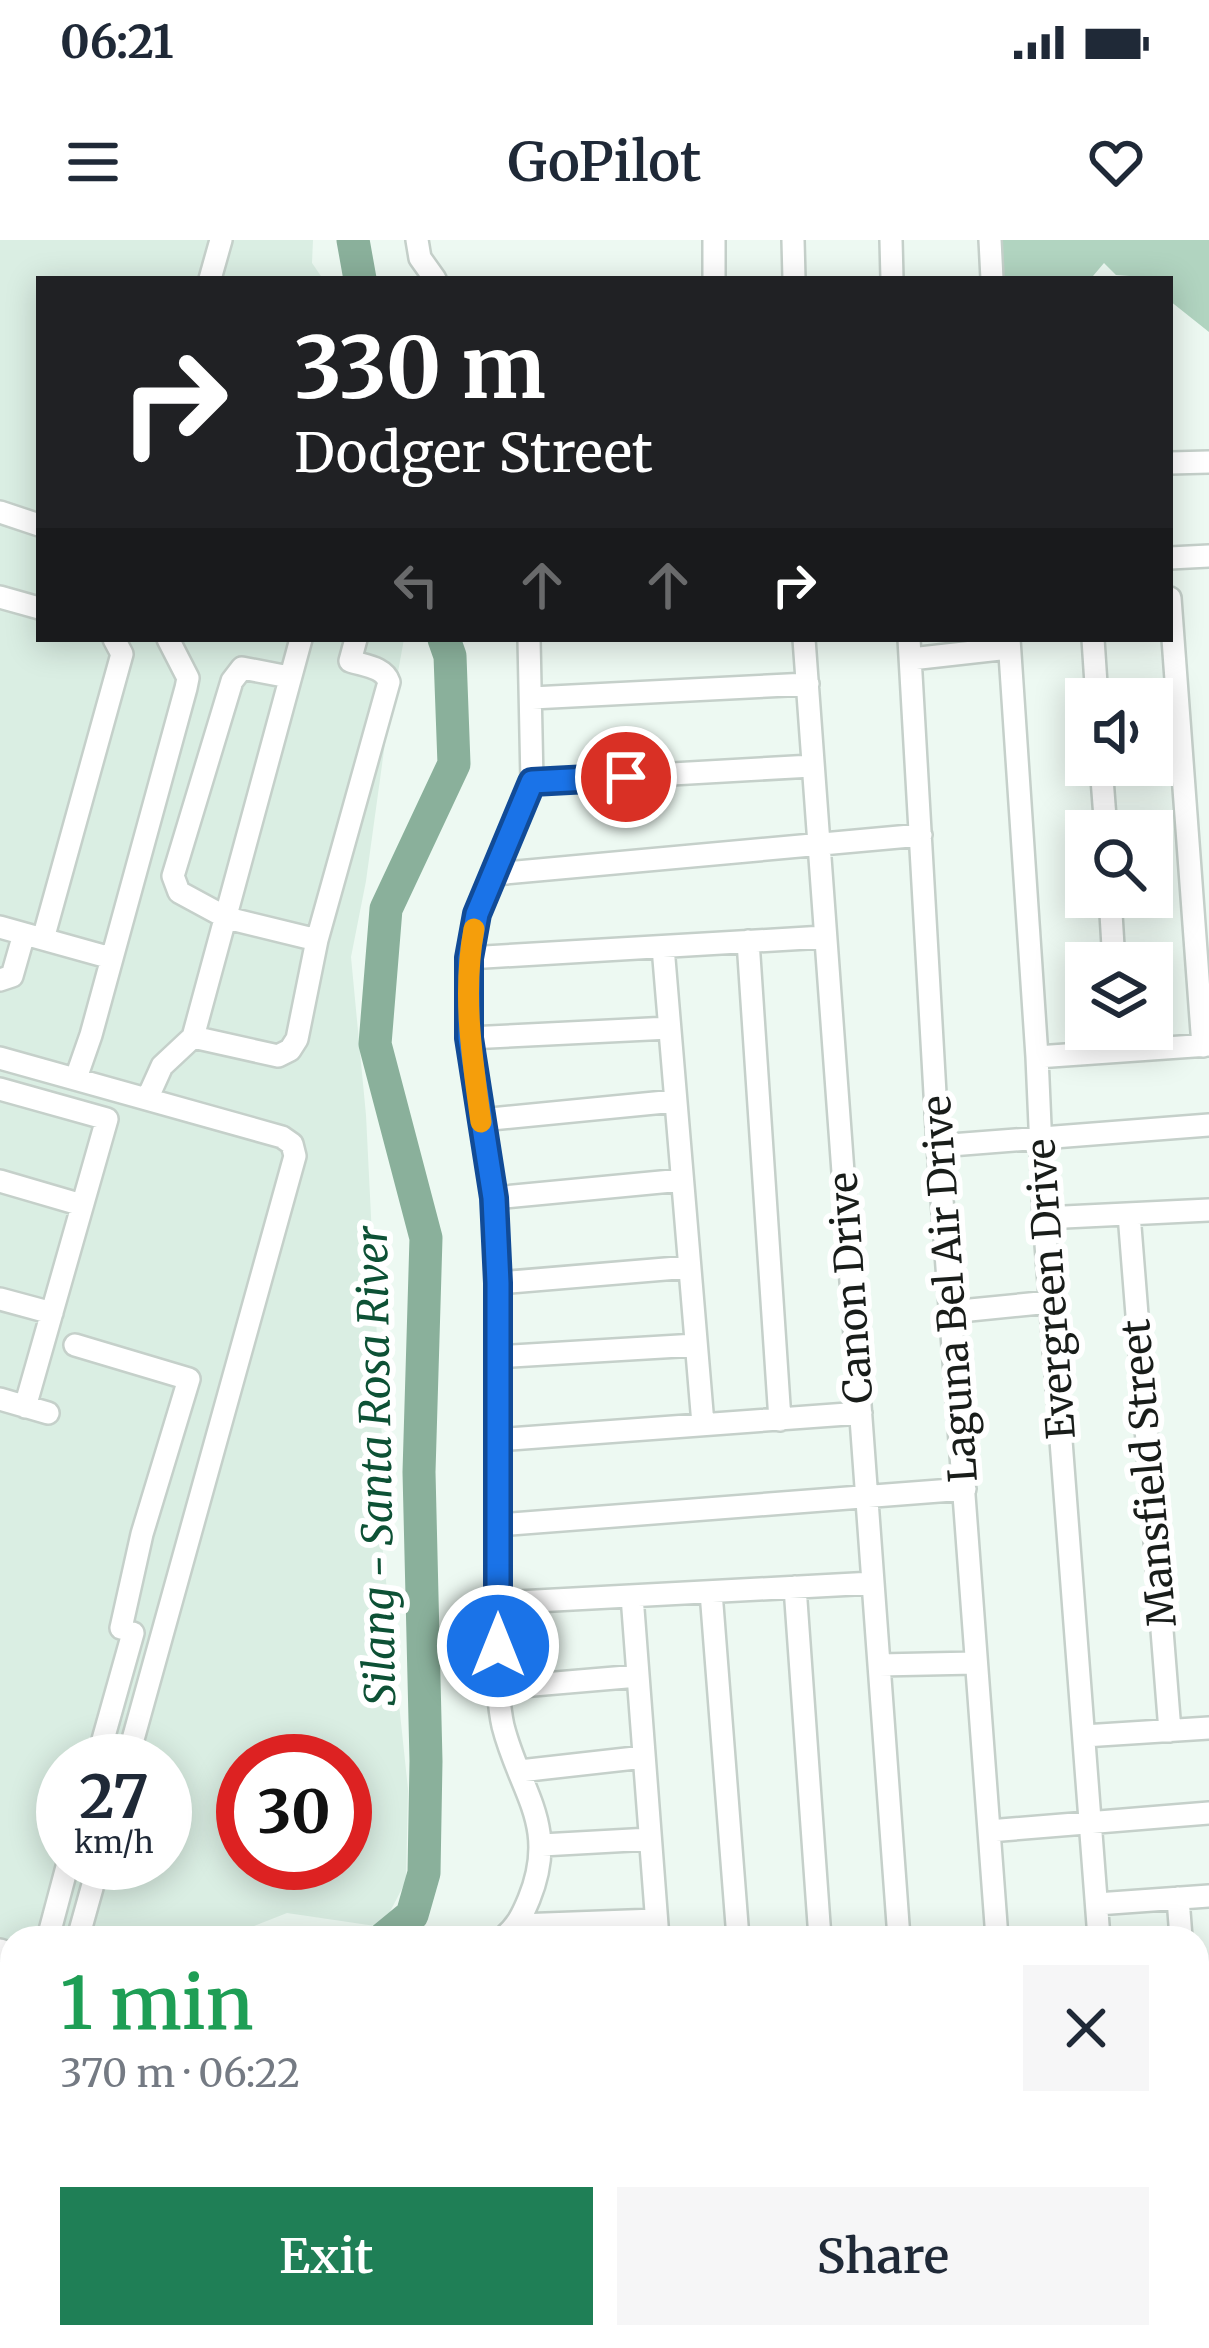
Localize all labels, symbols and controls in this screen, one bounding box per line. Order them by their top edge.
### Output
text: 06:21 [60,14,174,70]
text: GoPilot [508,128,701,196]
icon: menu [60,129,126,195]
icon: heart [1083,129,1149,195]
text: 330 m [294,315,546,421]
icon: right [96,324,252,480]
text: Dodger Street [294,419,653,487]
icon: left [383,552,449,618]
icon: ahead [509,552,575,618]
icon: ahead [635,552,701,618]
icon: right [761,552,827,618]
map controls [1065,678,1173,1050]
button: sound [1065,678,1173,786]
pin [575,726,677,828]
icon: arrive [593,744,659,810]
button: search [1065,810,1173,918]
button: layers [1065,942,1173,1050]
street label: Laguna Bel Air Drive [912,1094,988,1484]
street label: Evergreen Drive [1016,1137,1086,1441]
street label: Canon Drive [818,1171,884,1405]
water label: Silang - Santa Rosa River [346,1225,406,1706]
street label: Mansfield Street [1111,1317,1187,1629]
position arrow [435,1583,561,1709]
speed limit sign: 30 [216,1734,372,1890]
text: 27 [79,1759,149,1834]
text: km/h [74,1823,154,1861]
text: 1 min [60,1958,254,2049]
button: close [1023,1965,1149,2091]
text: 370 m · 06:22 [60,2049,300,2098]
button: Exit [60,2187,593,2325]
button: Share [617,2187,1149,2325]

